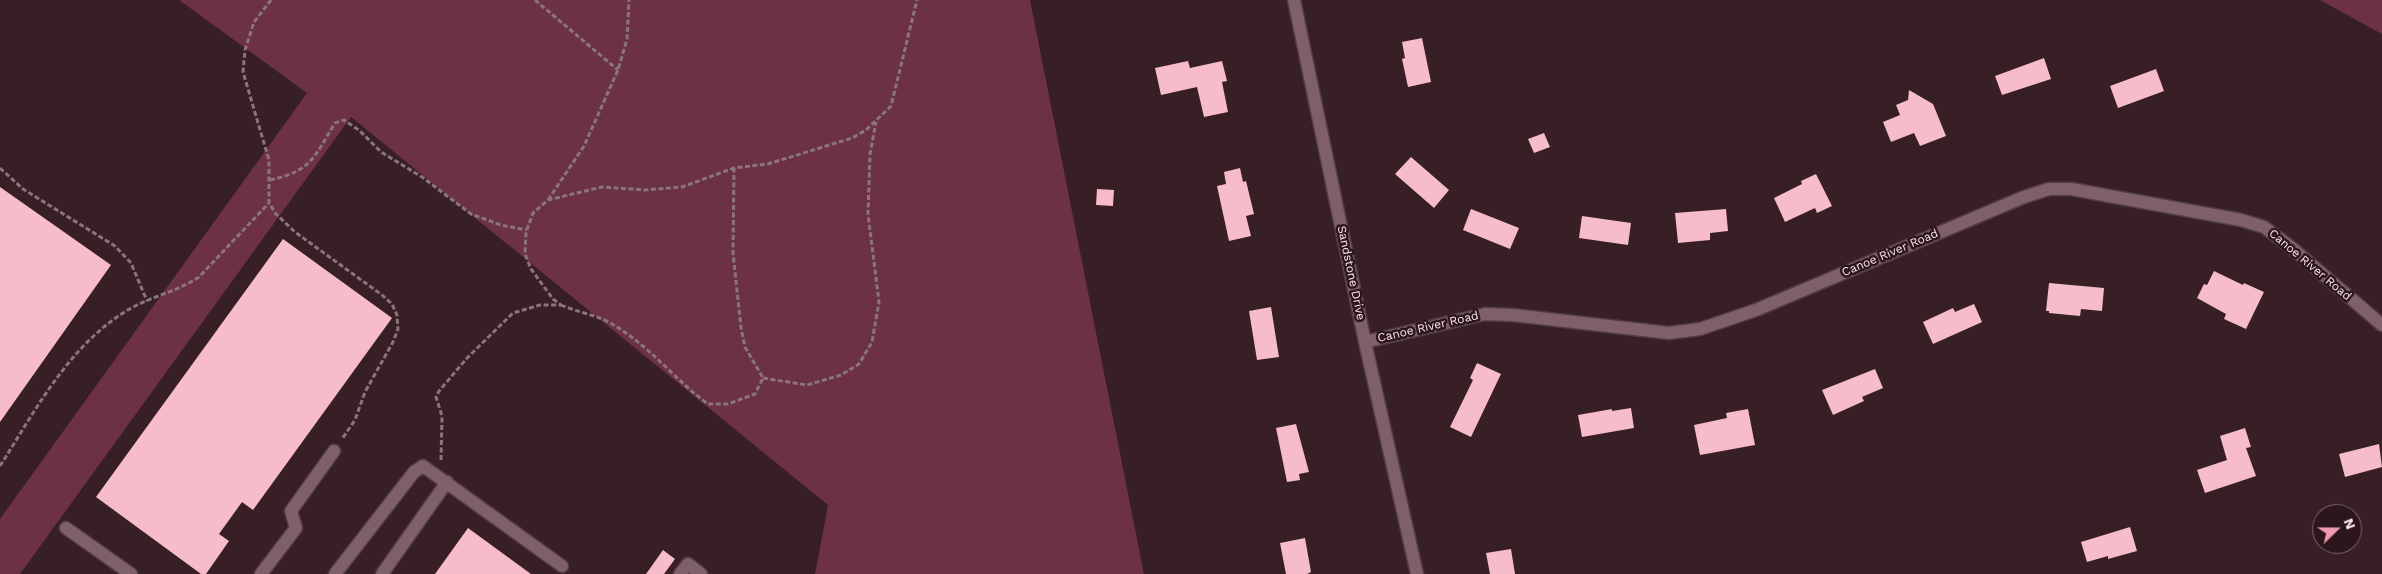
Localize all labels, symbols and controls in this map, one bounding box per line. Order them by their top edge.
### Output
street label: Sandstone Drive [1334,224,1368,322]
street label: Canoe River Road [1840,226,1940,280]
street label: Canoe River Road [2266,226,2354,304]
street label: Canoe River Road [1376,308,1480,346]
north arrow [2312,504,2362,554]
text: N [2341,516,2359,532]

